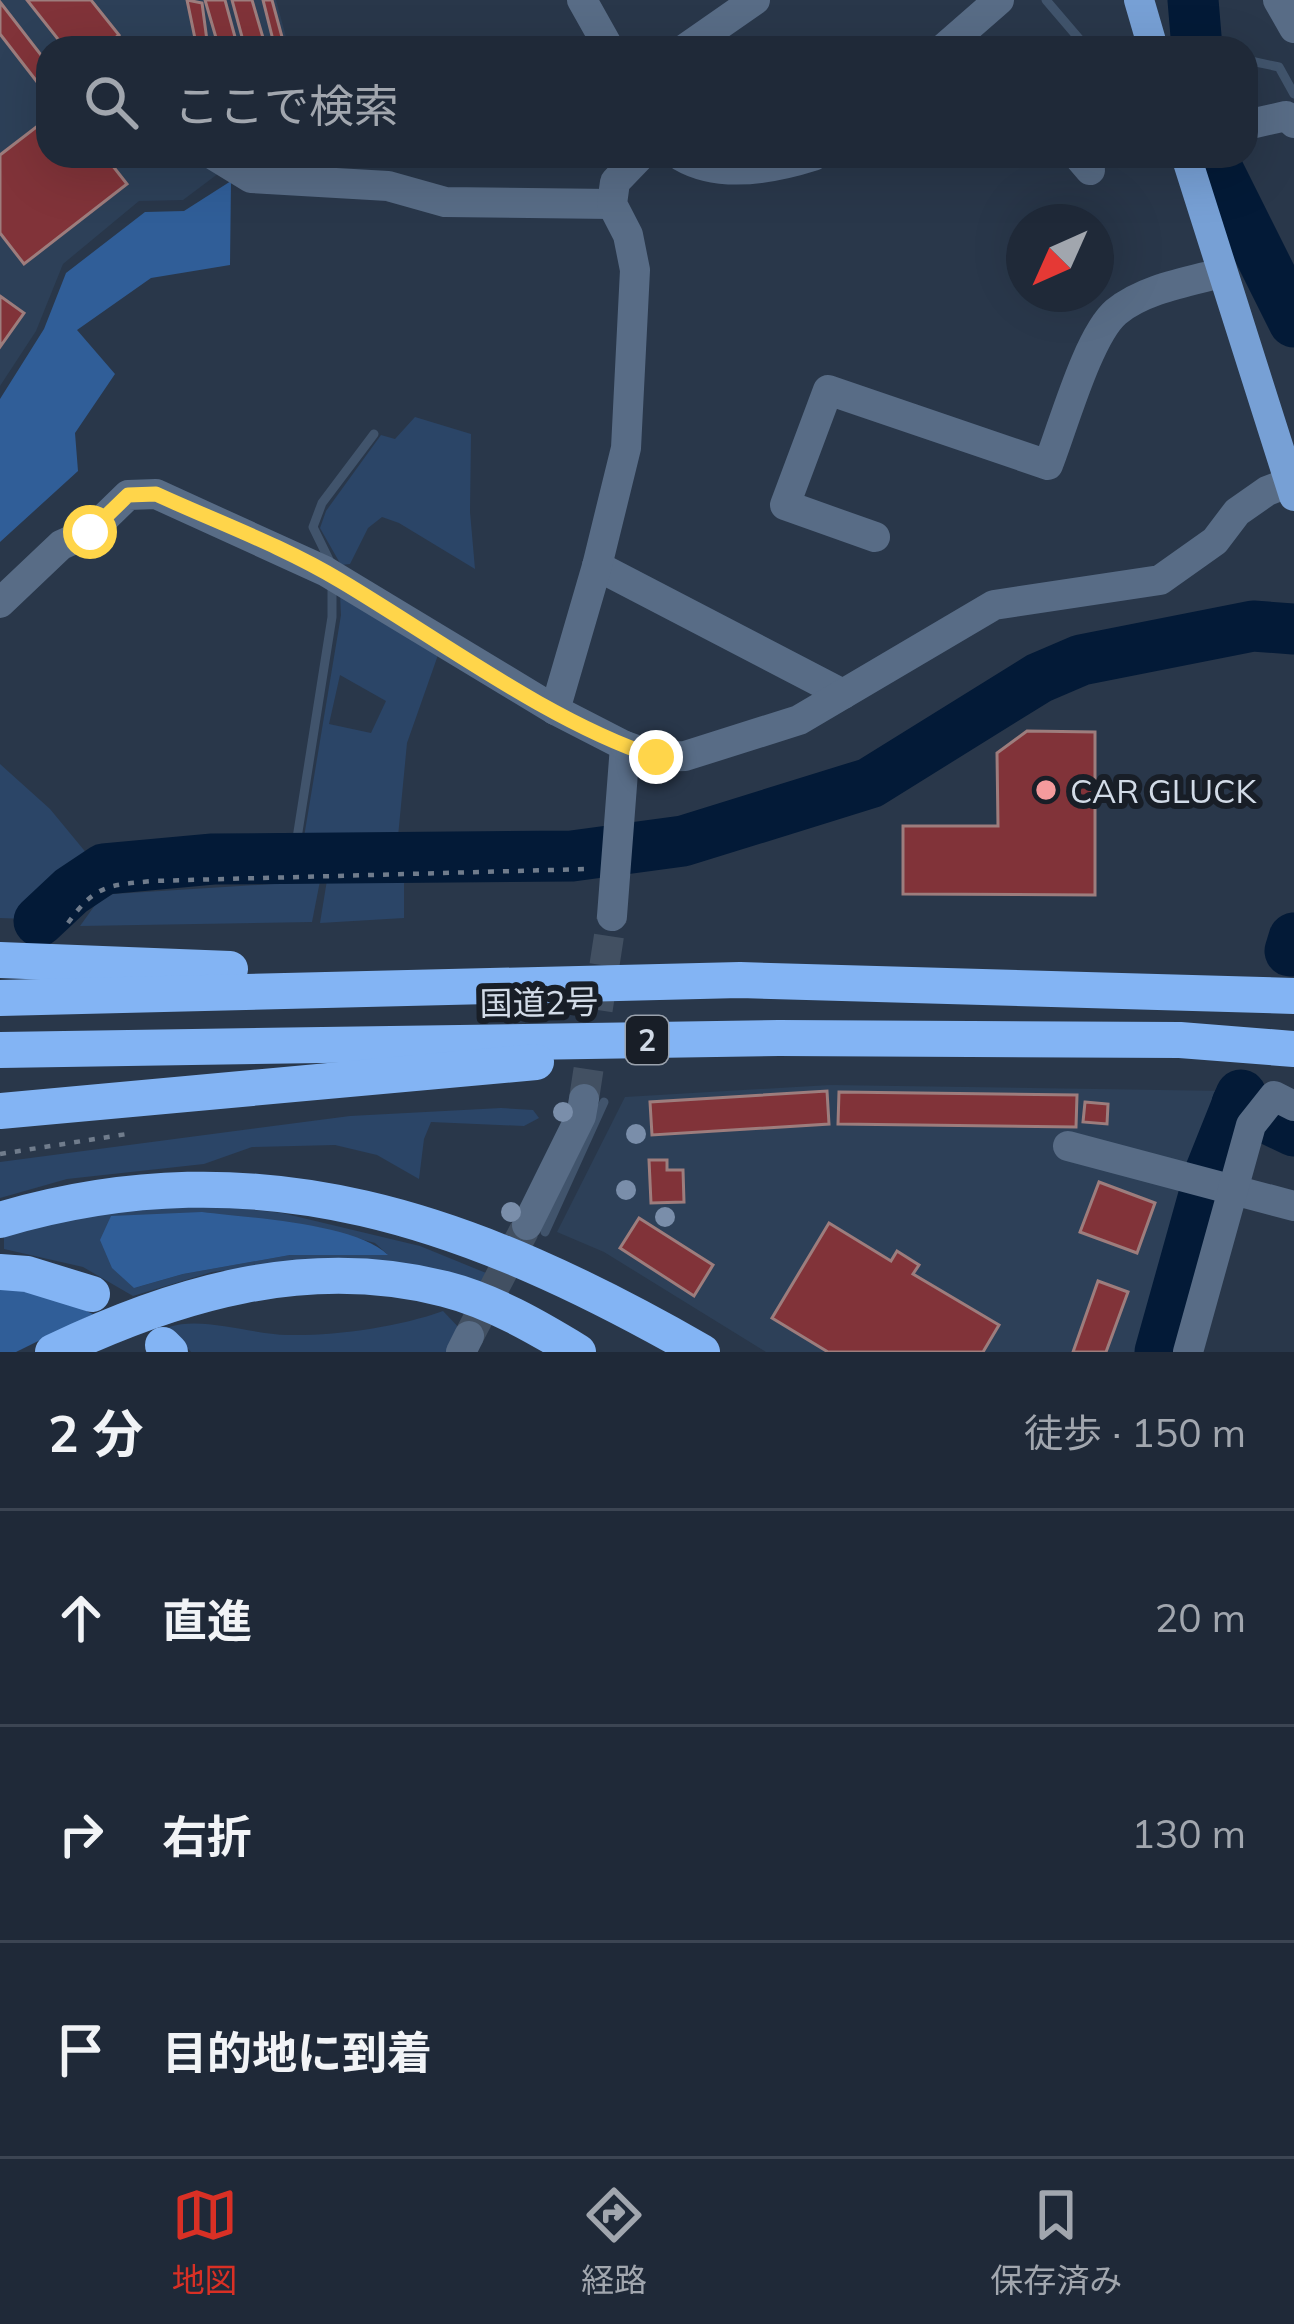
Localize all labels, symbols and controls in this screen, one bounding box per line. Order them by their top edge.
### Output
search box [36,36,1258,168]
icon: search [78,69,144,135]
text: ここで検索 [174,77,399,133]
north arrow [1006,204,1114,312]
route start [63,505,117,559]
route end [629,730,683,784]
place label: CAR GLUCK [1070,770,1258,811]
marker: CAR GLUCK [1033,777,1059,803]
street label: 国道2号 [479,980,599,1024]
road number: 2 [626,1016,668,1064]
text: 2 分 [48,1401,144,1465]
text: 徒歩 · 150 m [1024,1408,1246,1457]
icon: ahead [48,1585,114,1651]
text: 直進 [162,1592,252,1648]
text: 20 m [1155,1593,1246,1642]
icon: right [48,1801,114,1867]
text: 右折 [162,1808,252,1864]
text: 130 m [1131,1809,1246,1858]
icon: arrive [48,2017,114,2083]
text: 目的地に到着 [162,2024,432,2080]
tab: 地図 [172,2182,238,2302]
tab: 経路 [581,2182,647,2302]
tab: 保存済み [990,2182,1122,2302]

